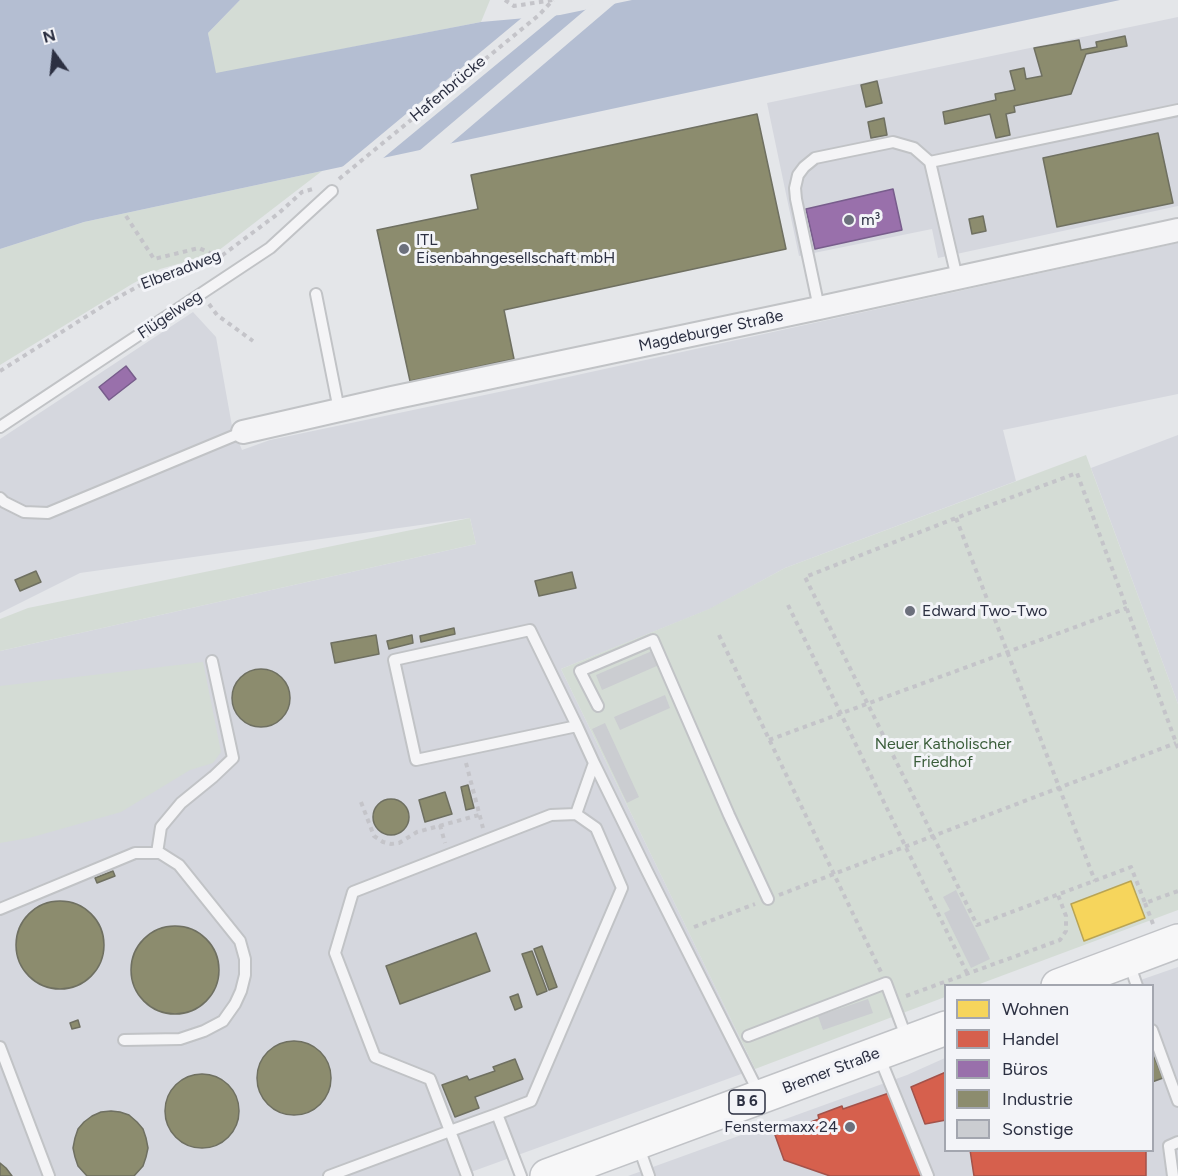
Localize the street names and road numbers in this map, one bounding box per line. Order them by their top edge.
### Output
street label: Hafenbrücke [406,52,490,126]
street label: Elberadweg [138,246,224,294]
street label: Flügelweg [134,287,206,343]
street label: Magdeburger Straße [637,306,785,356]
street label: Bremer Straße [780,1044,882,1098]
road number: B 6 [729,1090,765,1114]

